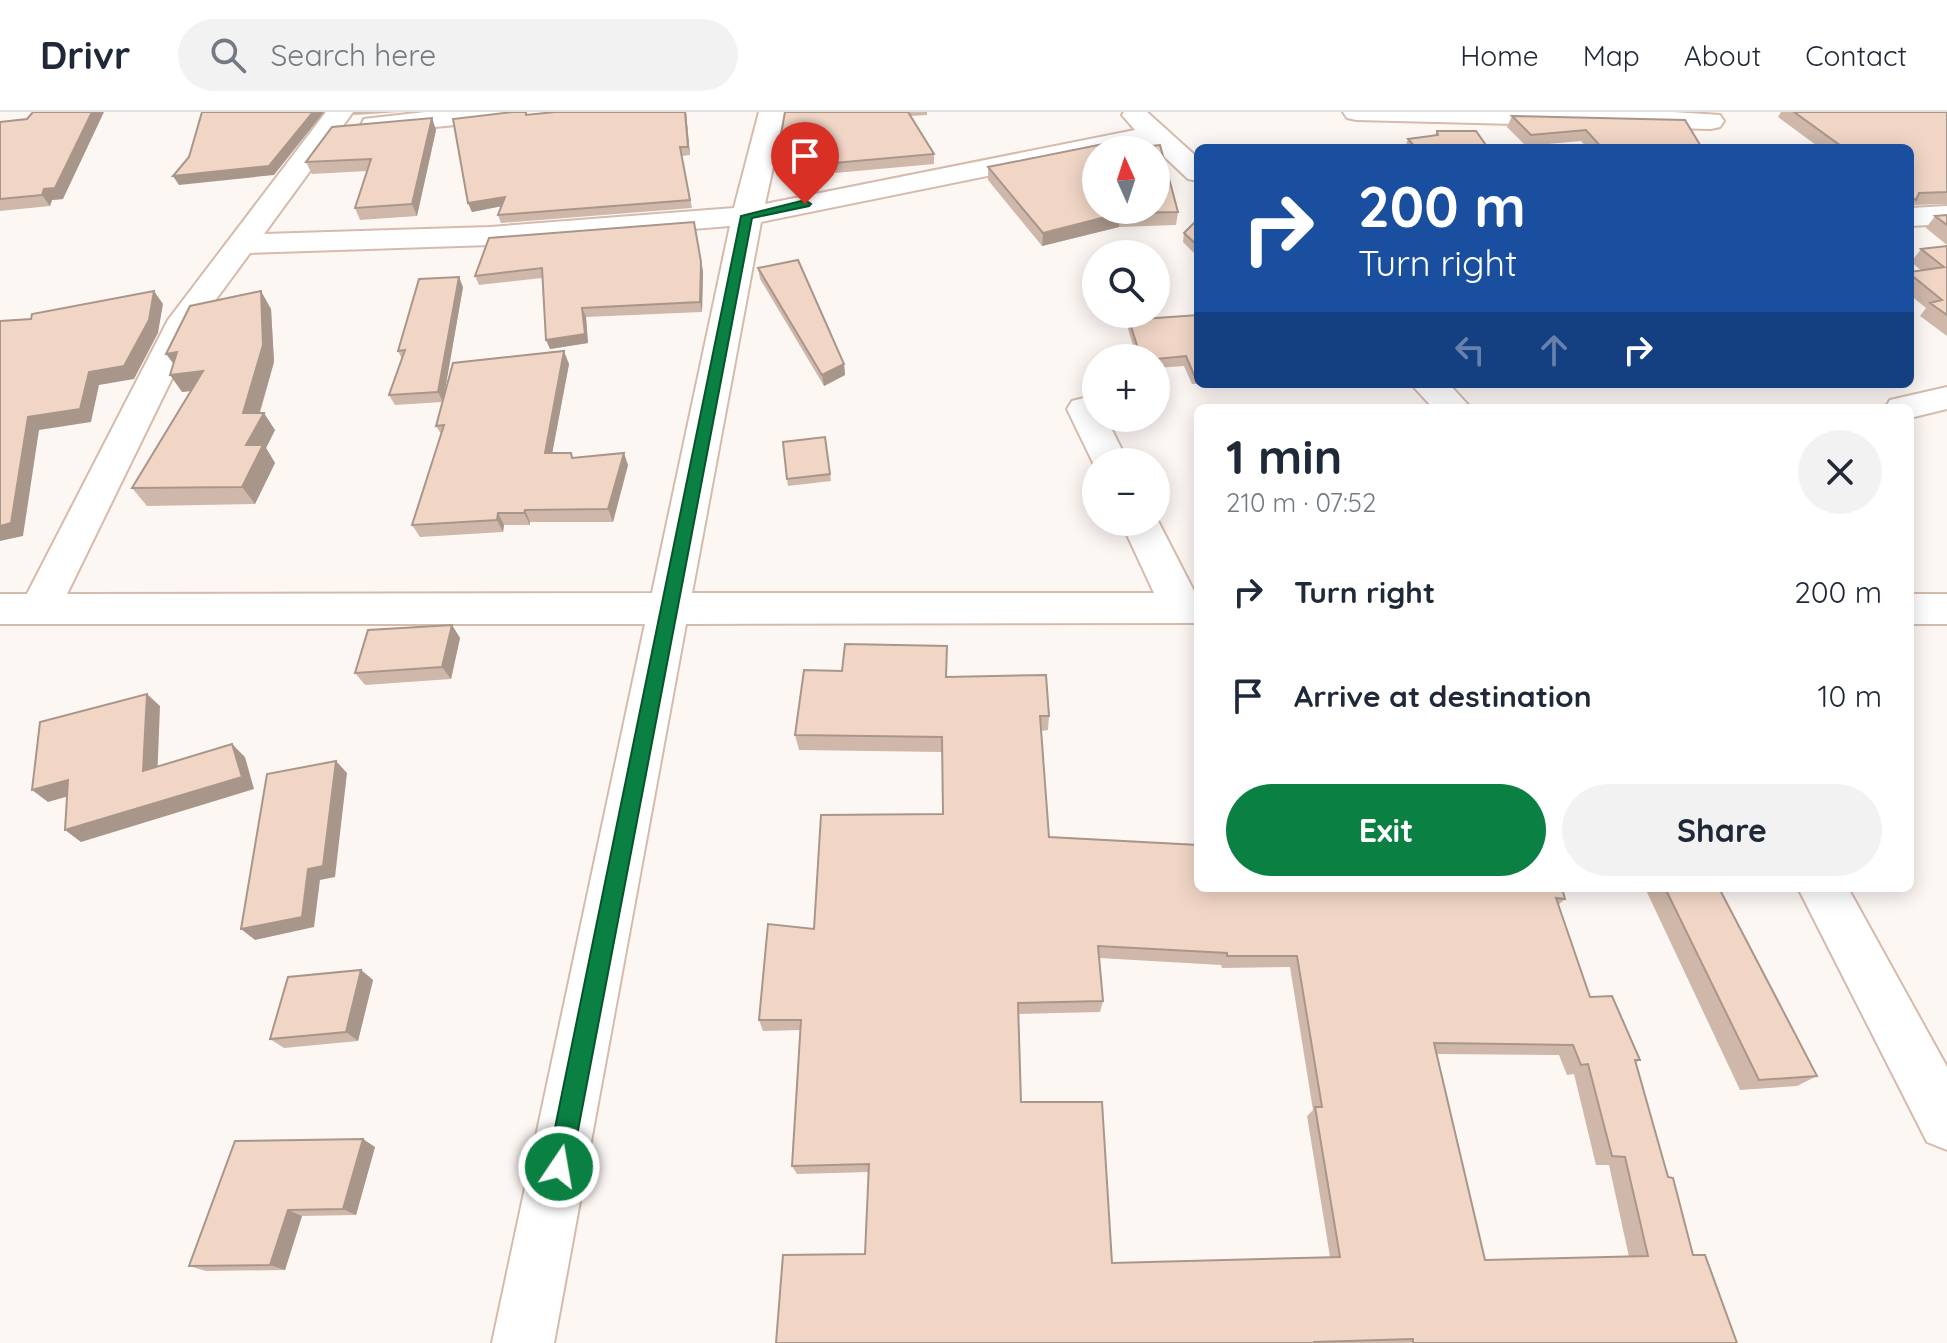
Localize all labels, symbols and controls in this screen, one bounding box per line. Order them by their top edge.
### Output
search box [178,19,738,91]
text: Drivr [40,31,130,79]
icon: search [206,33,250,77]
text: Search here [270,36,436,74]
text: Home [1460,38,1539,73]
text: Map [1583,38,1640,73]
text: About [1684,38,1761,73]
text: Contact [1805,38,1907,73]
pin [771,122,839,204]
icon: arrive [783,134,827,178]
north arrow [1082,136,1170,224]
map controls [1082,136,1170,536]
text: 200 m [1358,171,1526,241]
icon: right [1226,176,1330,280]
button: search [1082,240,1170,328]
text: Turn right [1358,240,1517,285]
icon: left [1448,328,1492,372]
icon: ahead [1532,328,1576,372]
icon: right [1616,328,1660,372]
button: + [1082,344,1170,432]
text: 1 min [1226,426,1342,486]
button: close [1798,430,1882,514]
button: − [1082,448,1170,536]
text: 210 m · 07:52 [1226,486,1376,519]
icon: right [1226,570,1270,614]
text: Turn right [1294,573,1435,611]
text: 200 m [1794,573,1882,611]
icon: arrive [1226,674,1270,718]
text: Arrive at destination [1294,677,1592,715]
text: 10 m [1818,677,1882,715]
button: Exit [1226,784,1546,876]
button: Share [1562,784,1882,876]
position arrow [517,1125,601,1209]

